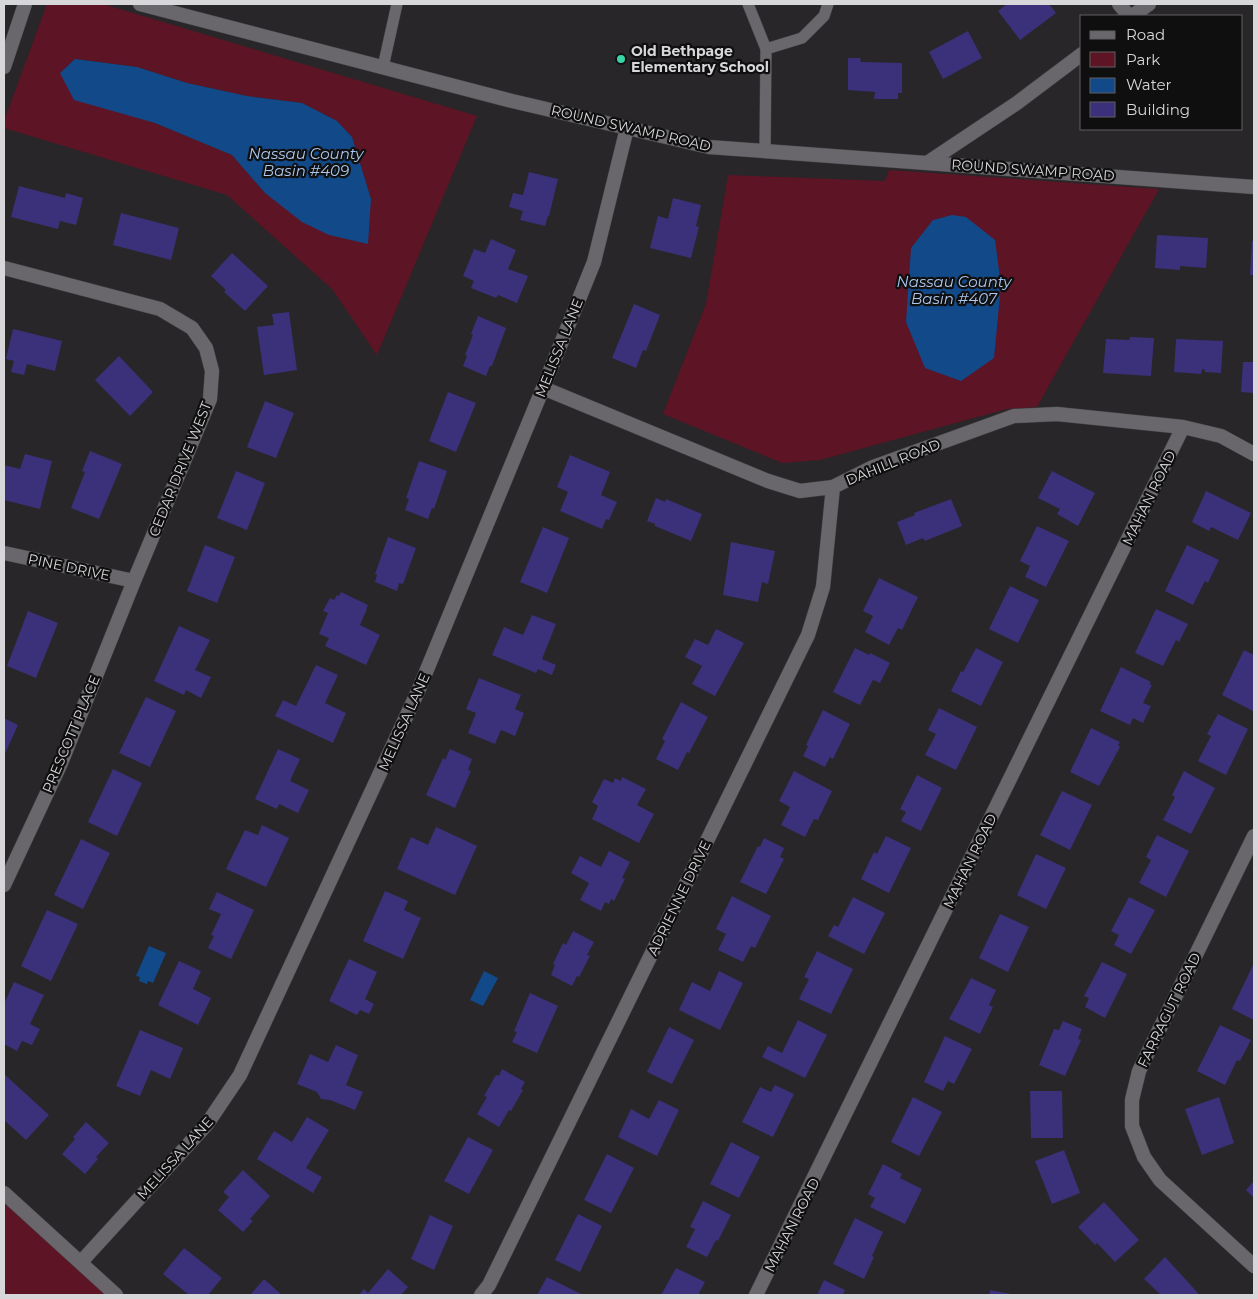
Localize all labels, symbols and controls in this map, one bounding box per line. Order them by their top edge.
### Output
legend [1080,15,1243,130]
text: Road [1126,25,1165,44]
place label: Old Bethpage Elementary School [631,42,769,76]
text: Park [1126,50,1160,69]
marker: Old Bethpage Elementary School [615,53,627,65]
text: Water [1126,75,1172,94]
text: Building [1126,100,1190,119]
street label: ROUND SWAMP ROAD [549,101,713,155]
water label: Nassau County Basin #409 [249,144,364,180]
street label: ROUND SWAMP ROAD [951,155,1115,185]
water label: Nassau County Basin #407 [897,272,1012,308]
street label: MELISSA LANE [531,296,587,400]
street label: CEDAR DRIVE WEST [145,399,215,539]
street label: DAHILL ROAD [843,435,943,489]
street label: MAHAN ROAD [1118,448,1180,548]
street label: PINE DRIVE [26,550,112,584]
street label: MELISSA LANE [374,670,434,774]
street label: PRESCOTT PLACE [38,672,104,796]
street label: MAHAN ROAD [939,811,1001,911]
street label: ADRIENNE DRIVE [643,838,715,958]
street label: FARRAGUT ROAD [1133,950,1205,1070]
street label: MELISSA LANE [133,1113,217,1203]
street label: MAHAN ROAD [761,1175,823,1275]

